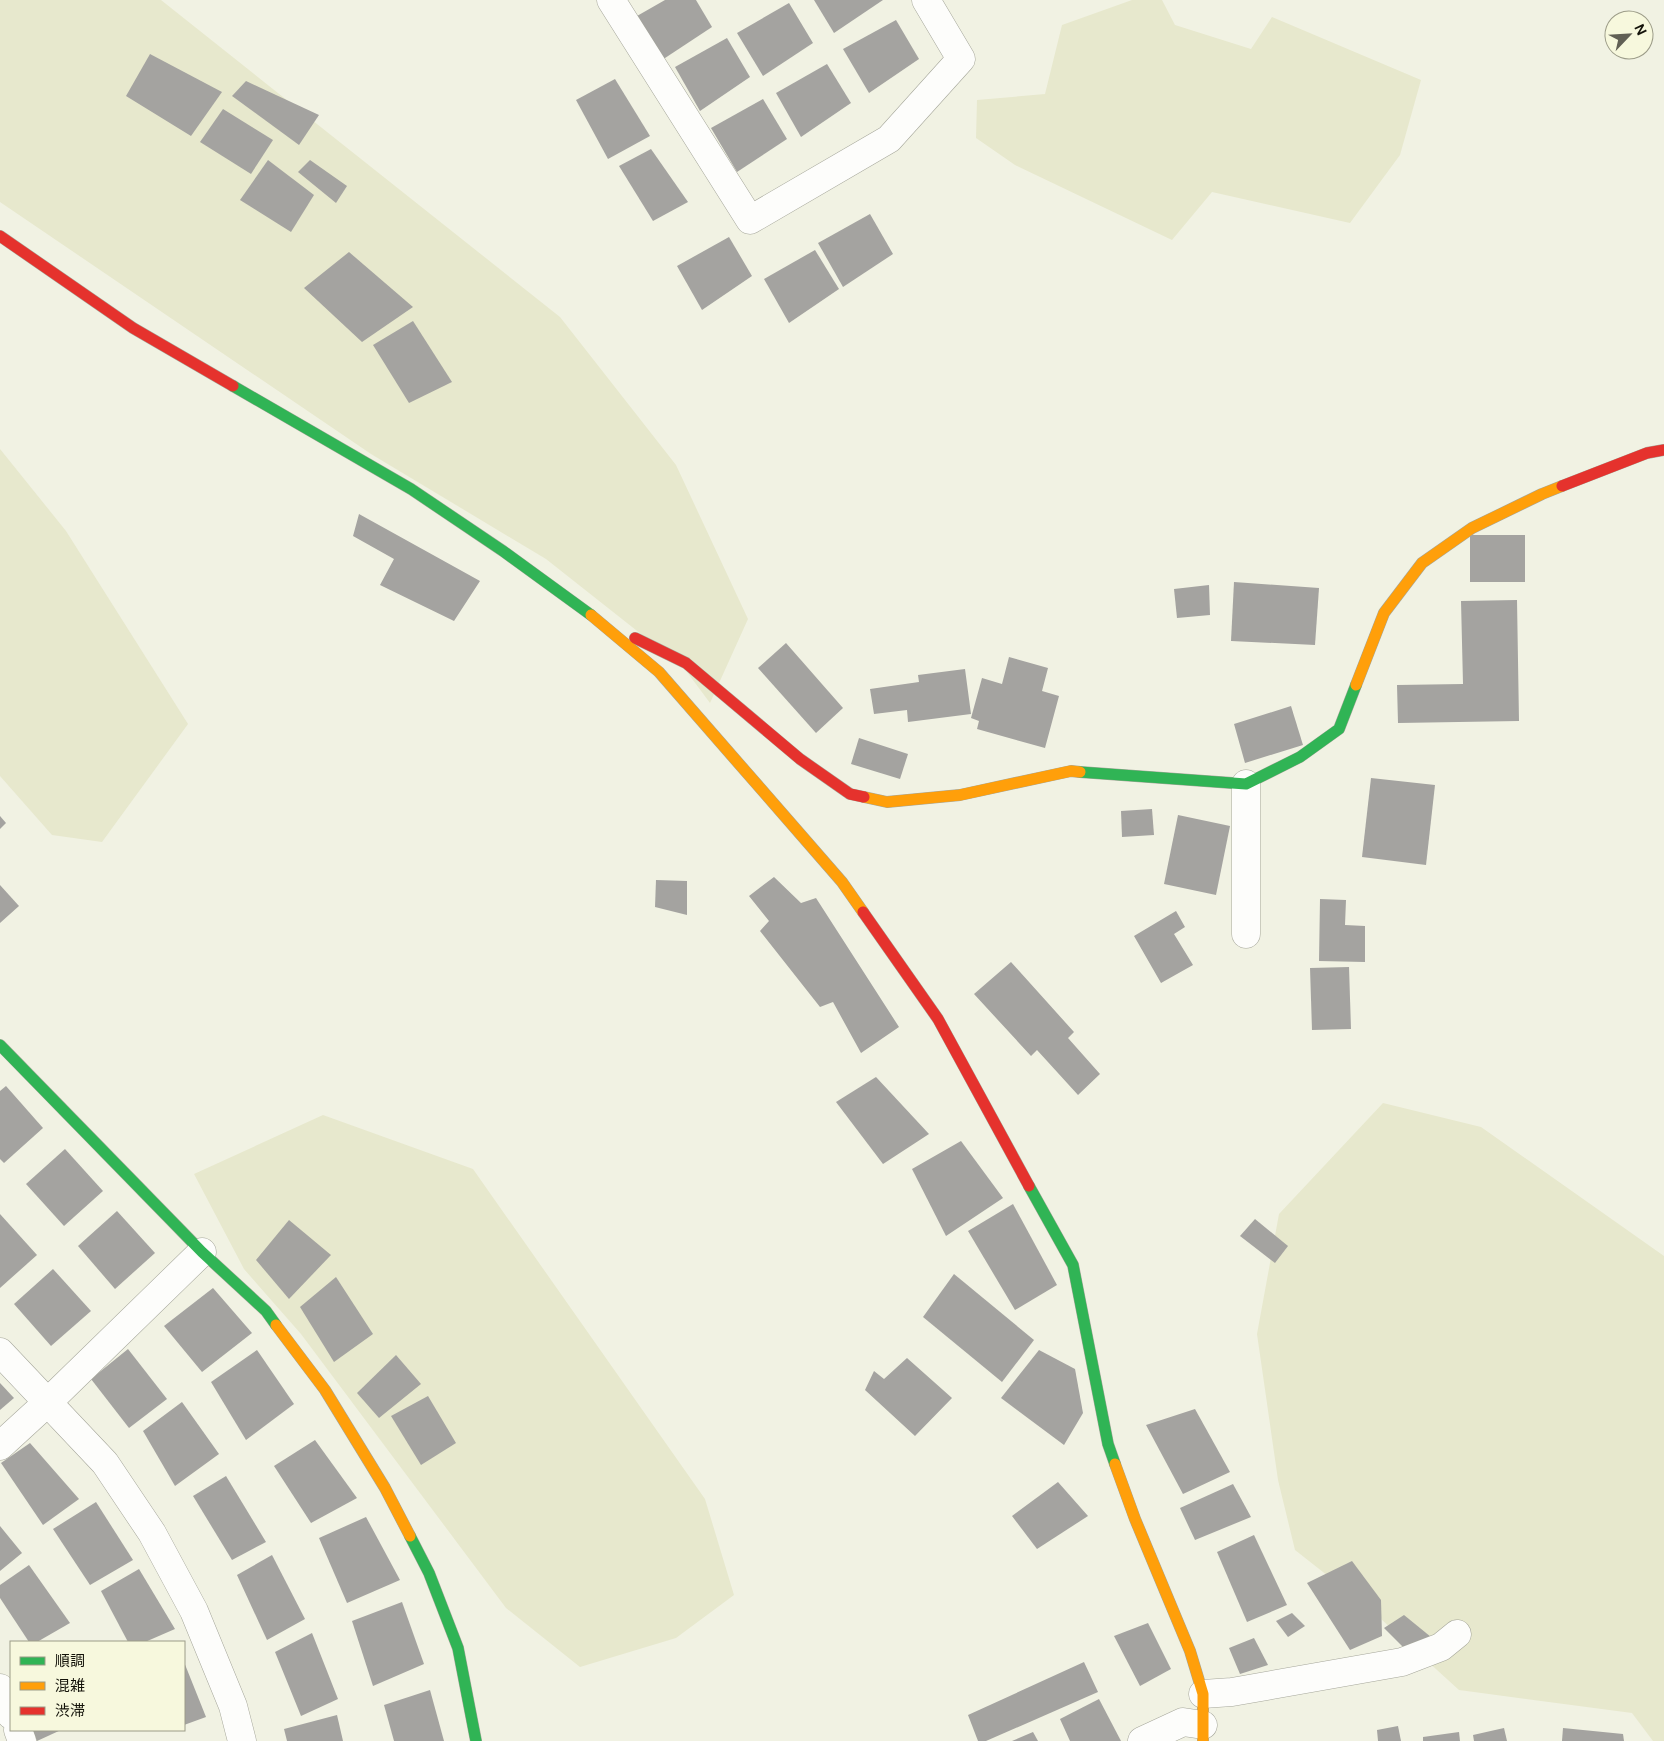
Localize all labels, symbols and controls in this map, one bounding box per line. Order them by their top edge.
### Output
north arrow [1604,10,1654,60]
text: N [1630,21,1651,38]
legend [10,1641,185,1731]
text: 順調 [55,1651,85,1671]
text: 混雑 [55,1676,85,1696]
text: 渋滞 [55,1701,85,1721]

